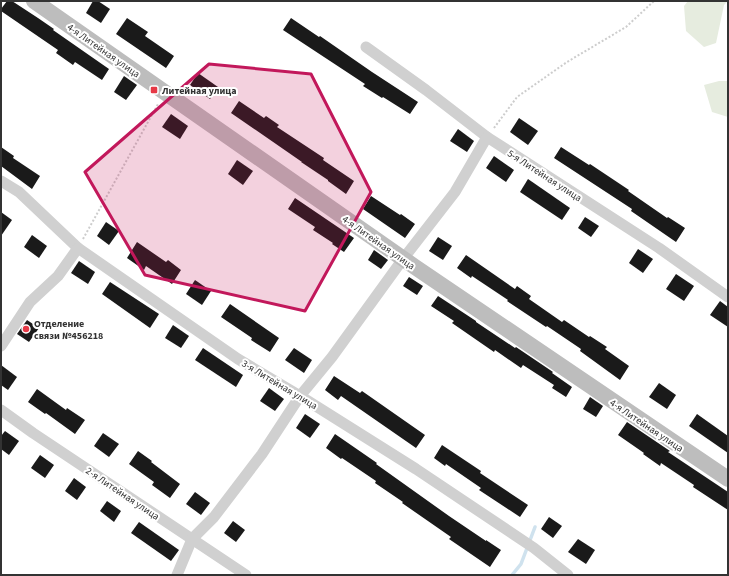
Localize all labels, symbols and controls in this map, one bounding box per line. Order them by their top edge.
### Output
street label: 4-я Литейная улица [64,20,143,81]
place label: Литейная улица [161,84,237,98]
marker: Литейная улица [149,85,159,95]
street label: 5-я Литейная улица [505,146,584,205]
street label: 4-я Литейная улица [339,212,418,273]
place label: Отделение связи №456218 [34,317,103,343]
marker: Отделение связи №456218 [21,324,31,334]
street label: 3-я Литейная улица [239,357,320,413]
street label: 4-я Литейная улица [607,396,686,456]
street label: 2-я Литейная улица [83,464,162,524]

